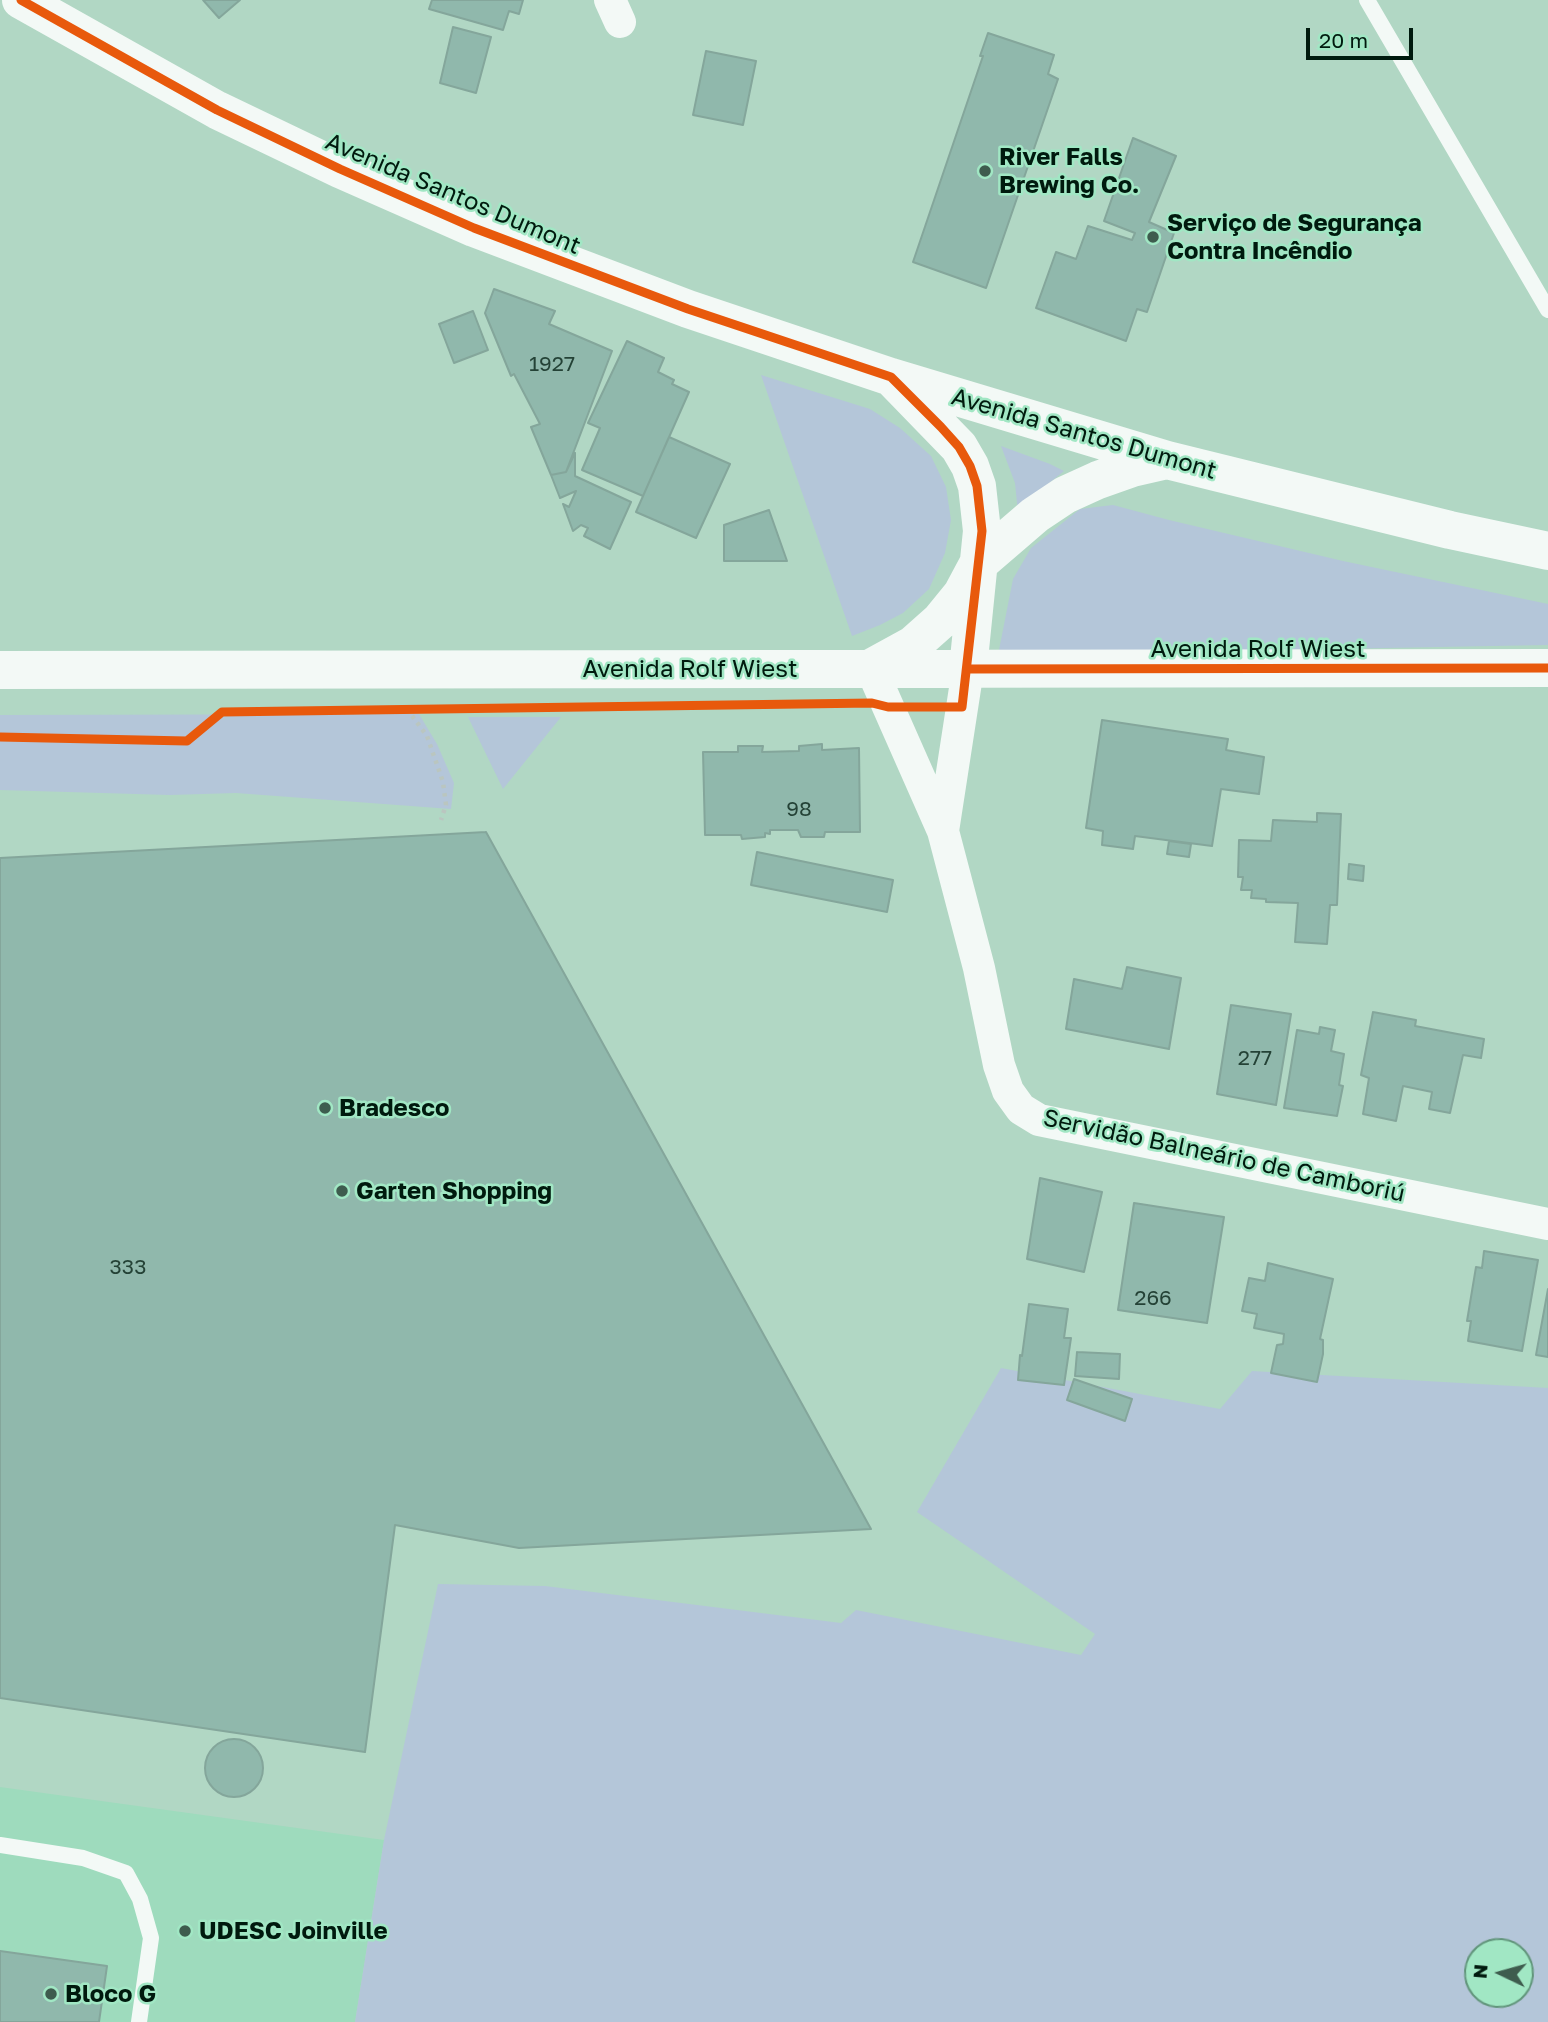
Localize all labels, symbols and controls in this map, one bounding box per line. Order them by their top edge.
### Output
scale bar [1310,14,1417,58]
text: 20 m [1319,27,1368,53]
street label: Avenida Santos Dumont [321,127,585,261]
place label: River Falls Brewing Co. [999,143,1139,199]
marker: River Falls Brewing Co. [977,163,993,179]
place label: Serviço de Segurança Contra Incêndio [1167,209,1422,265]
marker: Serviço de Segurança Contra Incêndio [1145,229,1161,245]
house number: 1927 [529,351,575,377]
street label: Avenida Santos Dumont [948,382,1220,486]
street label: Avenida Rolf Wiest [1150,635,1366,663]
street label: Avenida Rolf Wiest [582,655,798,683]
house number: 98 [786,796,812,822]
house number: 277 [1238,1045,1272,1071]
place label: Bradesco [339,1094,449,1122]
marker: Bradesco [317,1100,333,1116]
street label: Servidão Balneário de Camboriú [1041,1104,1407,1208]
place label: Garten Shopping [356,1177,552,1205]
marker: Garten Shopping [334,1183,350,1199]
house number: 333 [110,1254,146,1280]
house number: 266 [1134,1285,1172,1311]
place label: UDESC Joinville [199,1917,388,1945]
marker: UDESC Joinville [177,1923,193,1939]
north arrow [1464,1938,1534,2008]
text: N [1467,1963,1492,1980]
place label: Bloco G [65,1980,156,2008]
marker: Bloco G [43,1986,59,2002]

